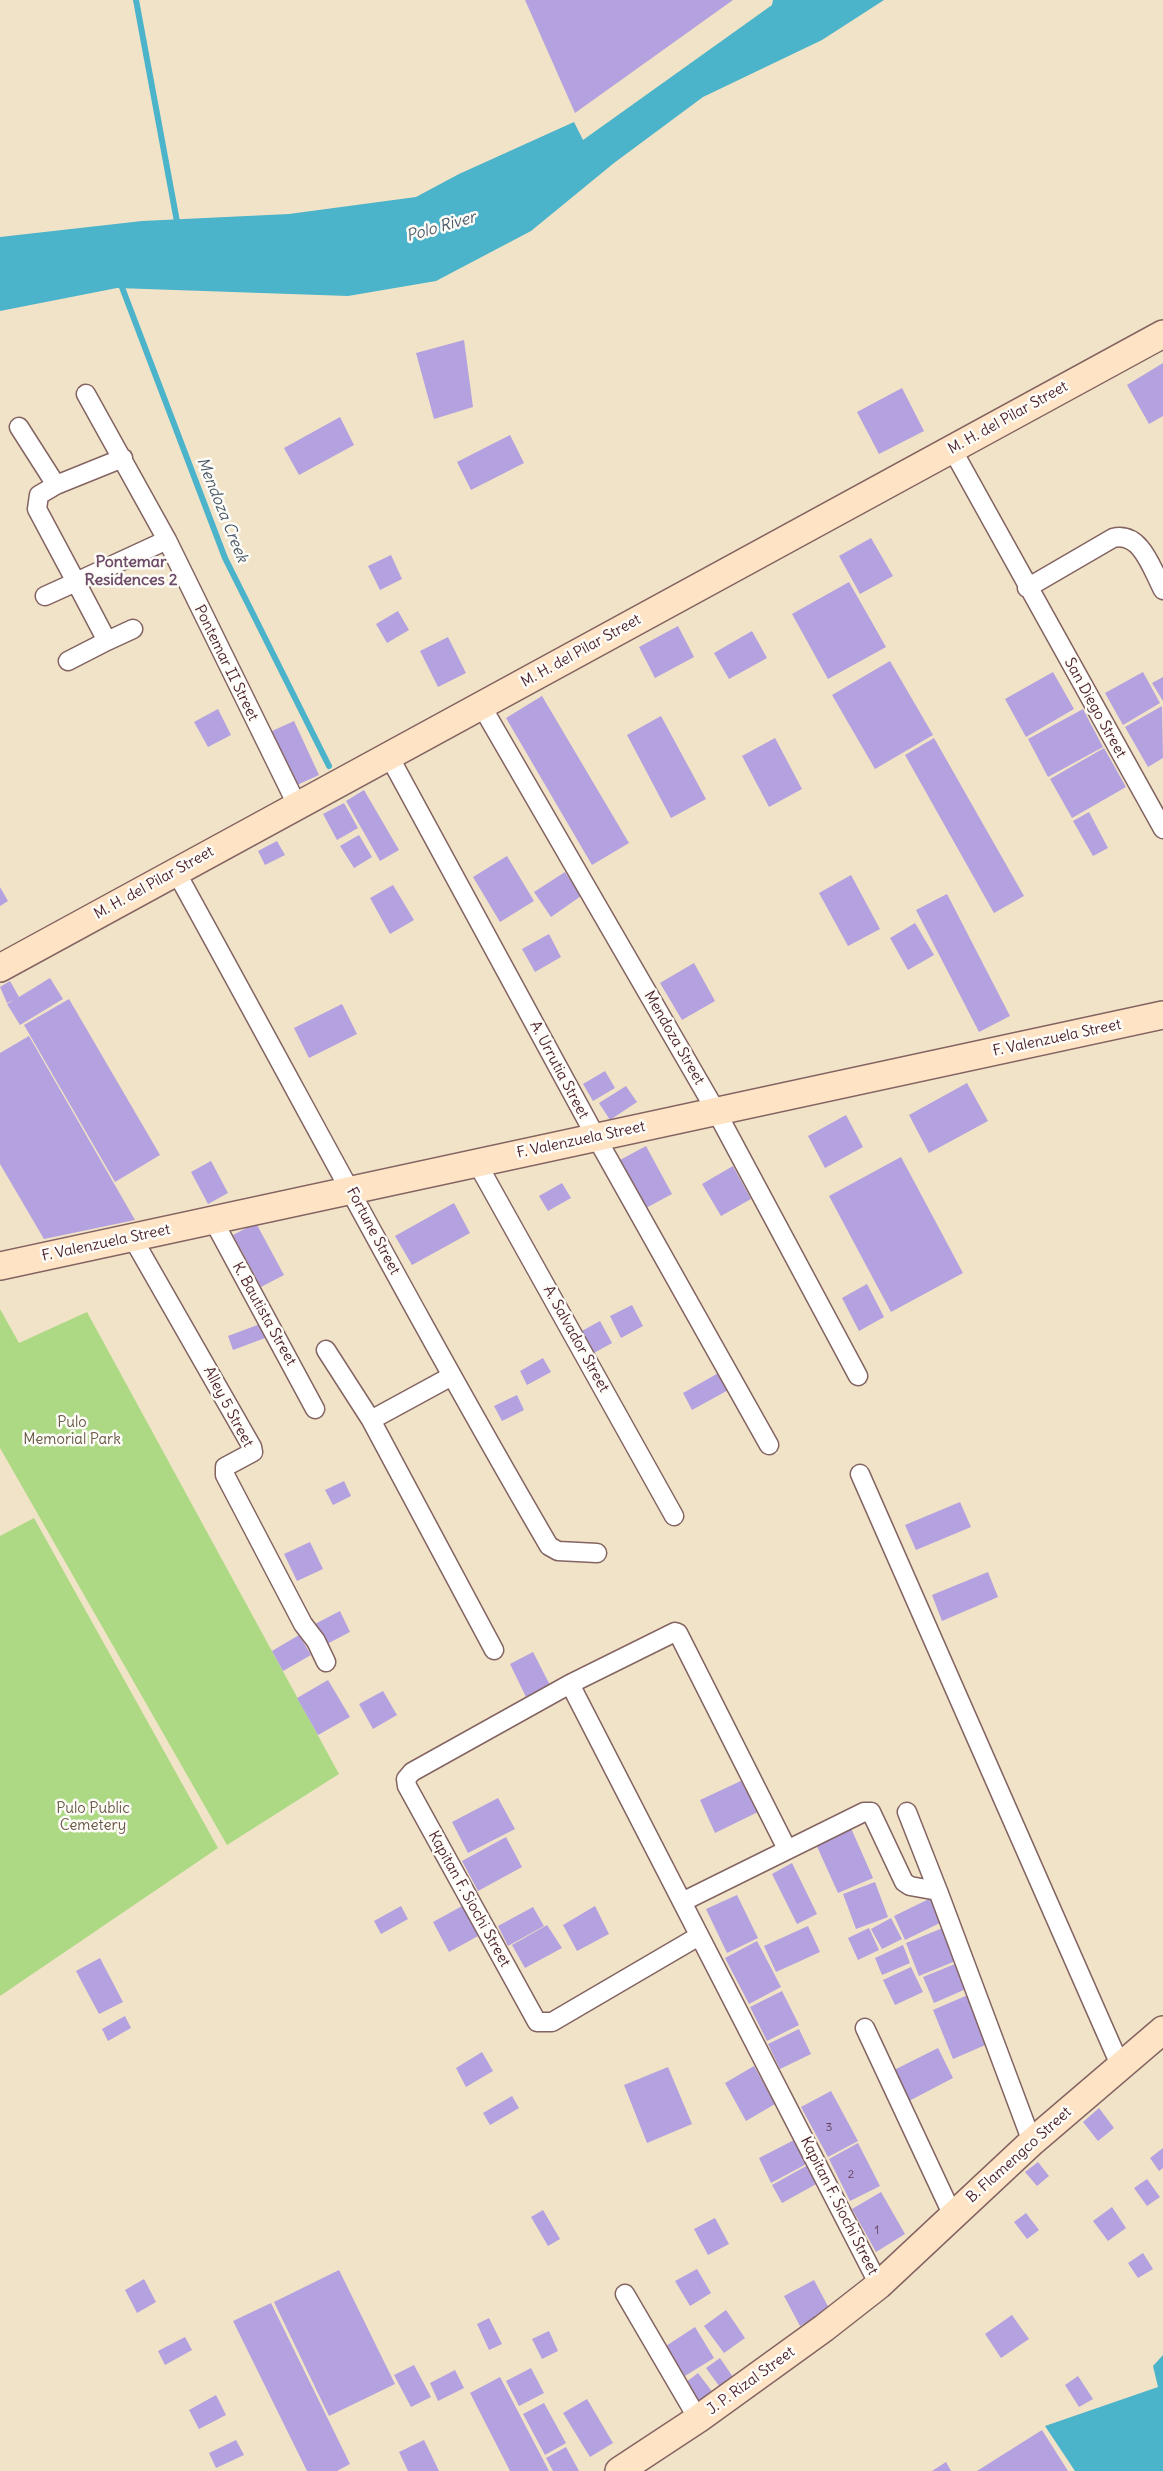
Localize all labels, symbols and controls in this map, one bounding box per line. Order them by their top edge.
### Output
water label: Polo River [404,208,478,246]
street label: M. H. del Pilar Street [945,378,1071,458]
water label: Mendoza Creek [192,455,252,565]
district label: Pontemar Residences 2 [85,552,177,590]
street label: Pontemar II Street [190,602,262,724]
street label: M. H. del Pilar Street [518,611,644,691]
street label: San Diego Street [1060,655,1130,761]
street label: M. H. del Pilar Street [91,843,217,923]
street label: Mendoza Street [640,988,708,1088]
street label: F. Valenzuela Street [991,1016,1123,1060]
street label: A. Urrutia Street [526,1018,592,1122]
street label: F. Valenzuela Street [515,1118,647,1162]
street label: Fortune Street [342,1184,404,1278]
street label: F. Valenzuela Street [40,1221,172,1265]
street label: K. Bautista Street [228,1259,300,1369]
street label: A. Salvador Street [539,1282,613,1396]
street label: Alley 5 Street [199,1364,257,1450]
park label: Pulo Memorial Park [23,1414,121,1449]
park label: Pulo Public Cemetery [56,1800,130,1835]
street label: Kapitan F. Siochi Street [424,1828,514,1970]
street label: B. Flamengco Street [963,2103,1075,2207]
house number: 3 [826,2121,832,2135]
street label: Kapitan F. Siochi Street [796,2134,882,2278]
house number: 2 [848,2168,854,2182]
house number: 1 [875,2224,879,2238]
street label: J. P. Rizal Street [704,2343,798,2419]

